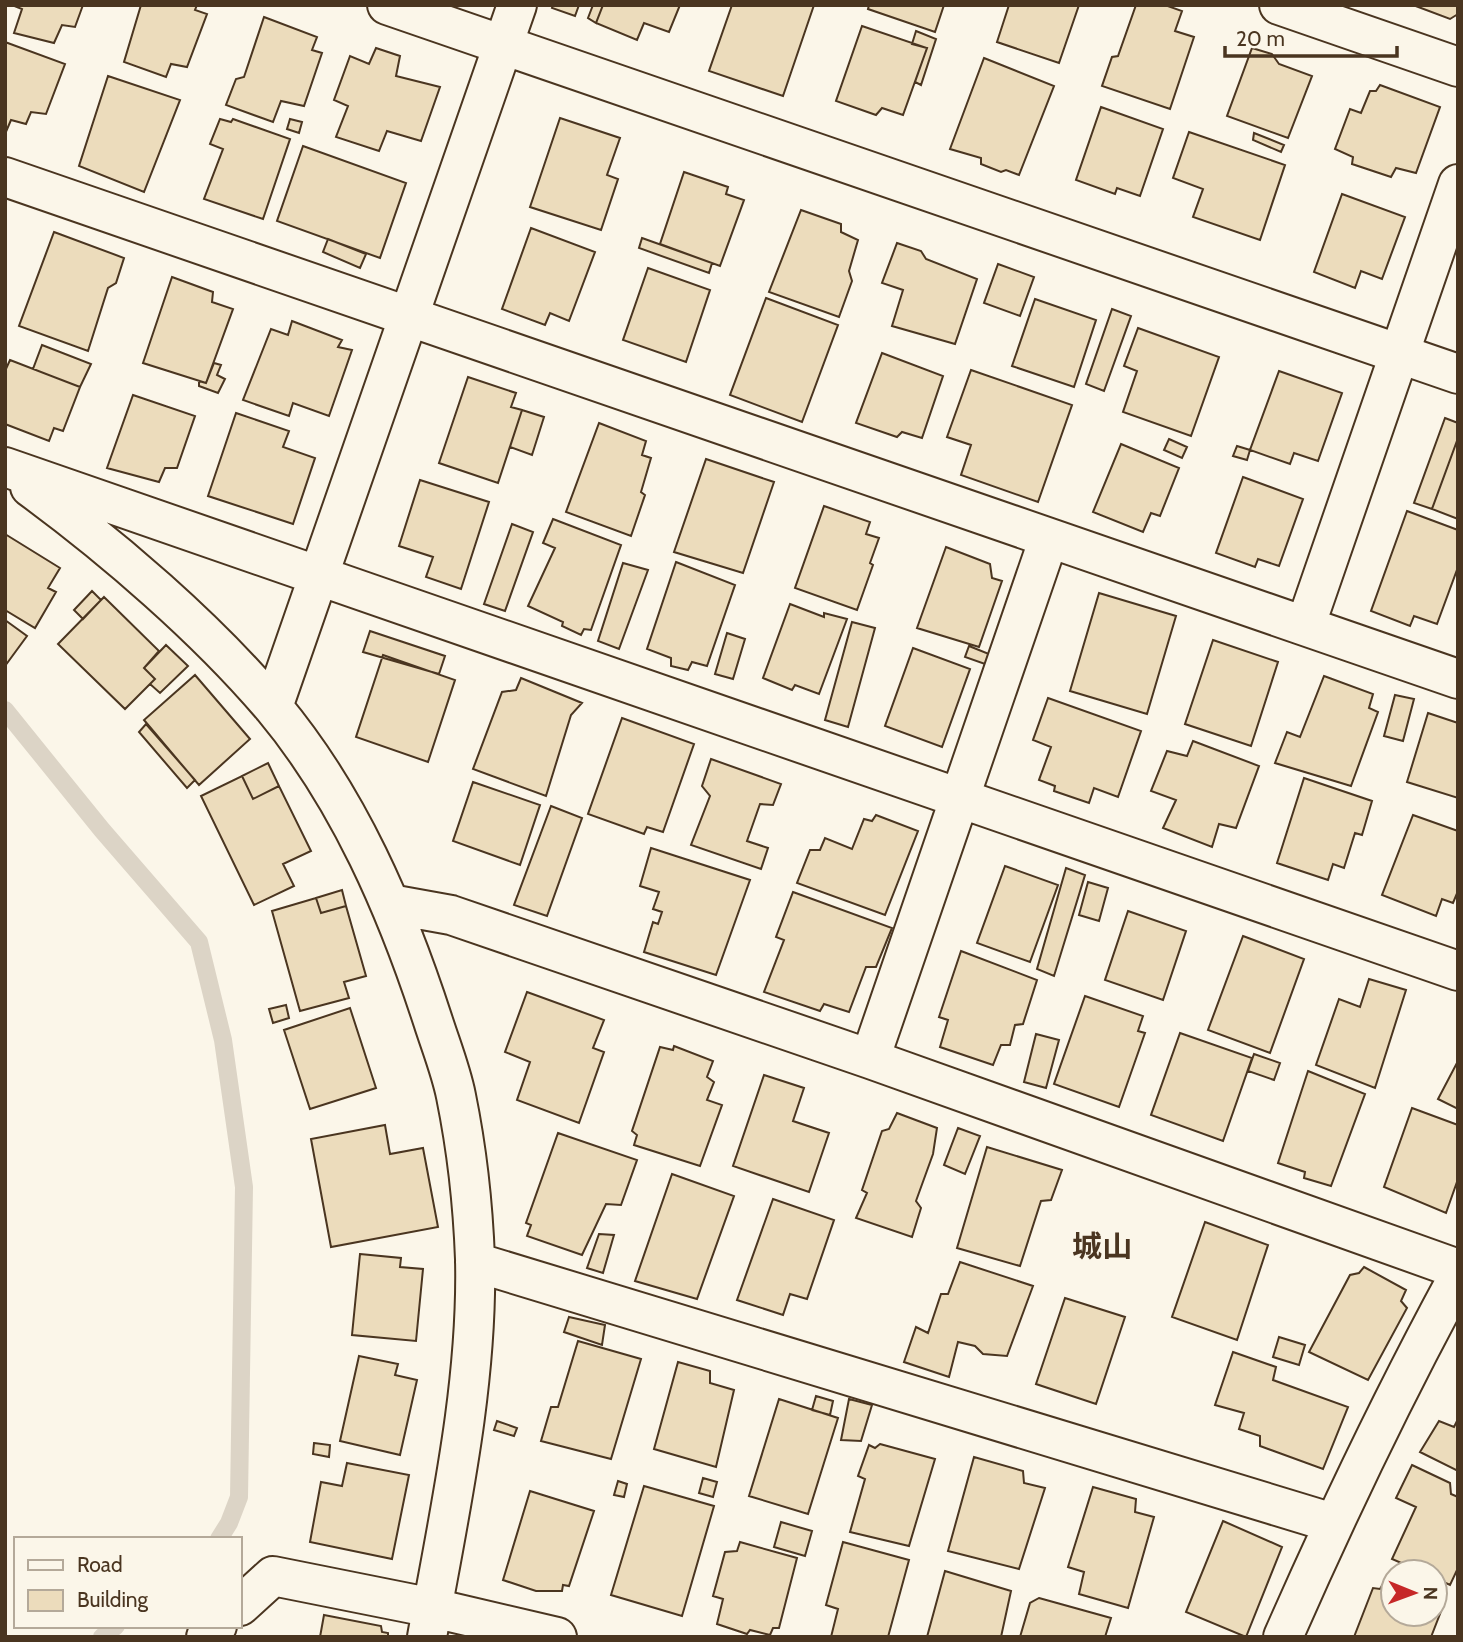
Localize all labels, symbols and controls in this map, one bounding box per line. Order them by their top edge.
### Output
scale bar [1225,14,1396,58]
text: 20 m [1236,26,1285,51]
district label: 城山 [1072,1228,1132,1265]
legend [14,1537,242,1628]
text: Road [77,1552,123,1577]
north arrow [1379,1558,1449,1628]
text: N [1419,1586,1442,1600]
text: Building [77,1587,149,1612]

